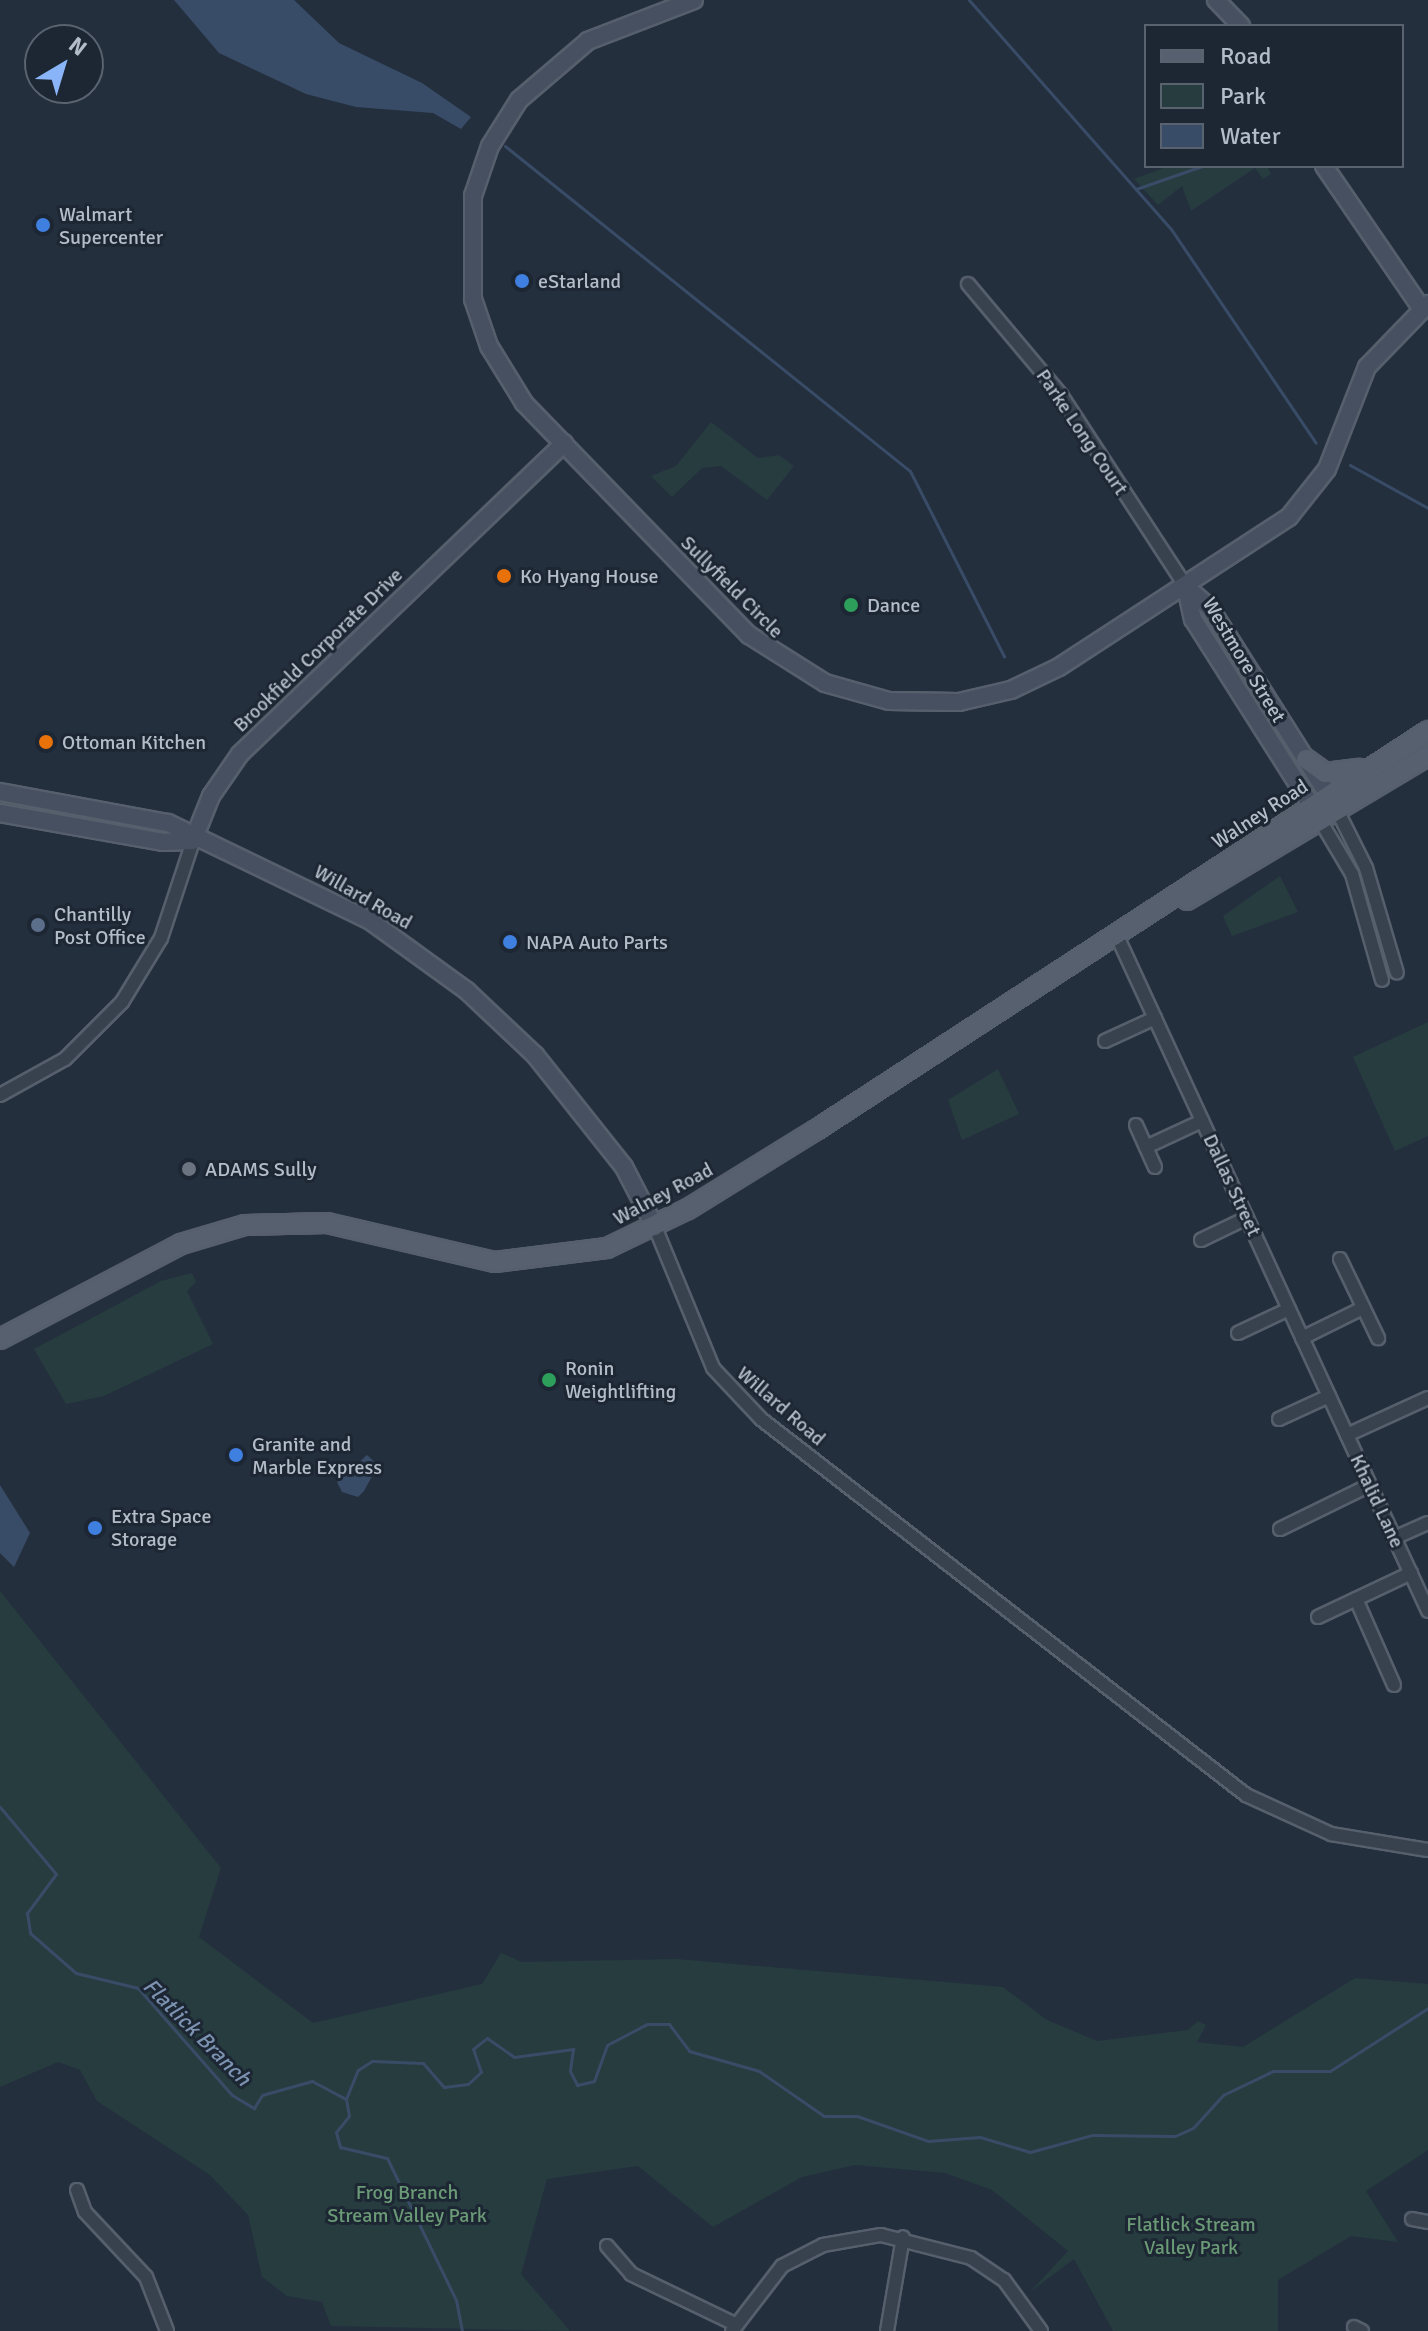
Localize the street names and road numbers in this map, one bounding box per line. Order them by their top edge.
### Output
street label: Parke Long Court [1031,364,1133,500]
street label: Sullyfield Circle [676,531,788,643]
street label: Brookfield Corporate Drive [228,563,408,737]
street label: Westmore Street [1197,593,1291,727]
street label: Walney Road [1208,774,1312,854]
street label: Willard Road [310,859,416,935]
street label: Dallas Street [1198,1130,1266,1240]
street label: Walney Road [609,1158,717,1230]
street label: Willard Road [732,1361,830,1451]
street label: Khalid Lane [1345,1450,1409,1552]

